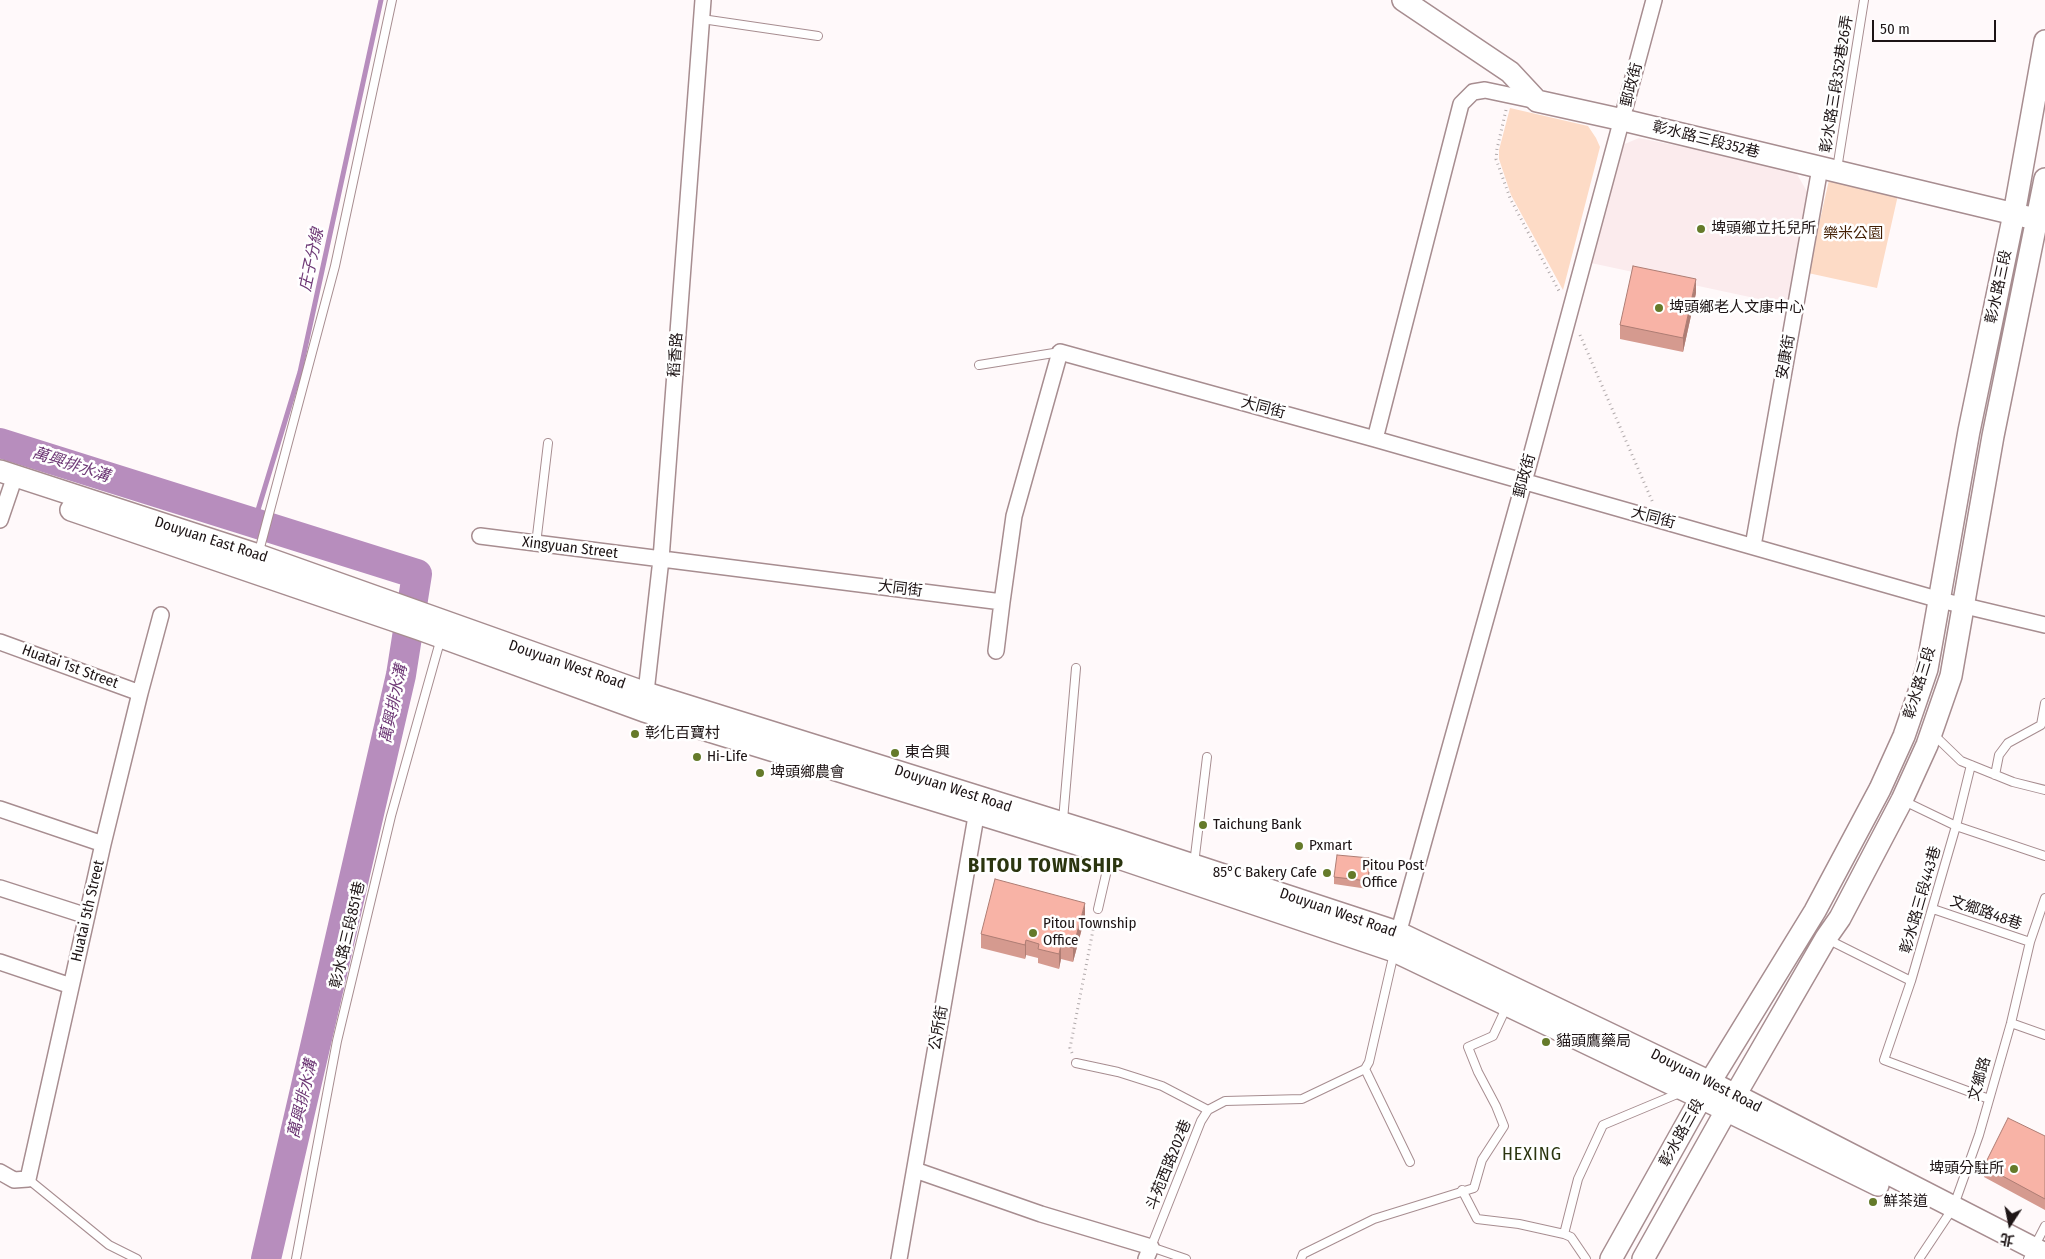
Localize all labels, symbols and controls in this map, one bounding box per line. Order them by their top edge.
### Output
scale bar [1875,10,1999,42]
street label: 彰水路三段352巷26弄 [1817,14,1857,154]
text: 50 m [1880,20,1910,38]
street label: 郵政街 [1618,61,1646,109]
street label: 彰水路三段352巷 [1650,118,1762,162]
place label: 埤頭鄉立托兒所 [1711,220,1816,238]
marker: 埤頭鄉立托兒所 [1695,223,1707,235]
park label: 樂米公園 [1823,225,1883,243]
water label: 庄子分線 [296,227,328,293]
street label: 彰水路三段 [1982,248,2016,326]
place label: 埤頭鄉老人文康中心 [1669,299,1804,317]
marker: 埤頭鄉老人文康中心 [1653,302,1665,314]
street label: 稻香路 [665,332,687,378]
street label: 安康街 [1773,333,1799,381]
street label: 大同街 [1239,393,1287,423]
water label: 萬興排水溝 [30,444,112,486]
street label: 郵政街 [1510,452,1540,500]
street label: 大同街 [1629,503,1677,533]
street label: Douyuan East Road [152,513,270,567]
street label: Xingyuan Street [521,533,619,563]
street label: 大同街 [877,577,923,601]
street label: Douyuan West Road [506,637,628,693]
street label: Huatai 1st Street [19,641,121,693]
street label: 彰水路三段 [1900,645,1940,721]
water label: 萬興排水溝 [376,663,412,745]
place label: 彰化百寶村 [645,725,720,743]
marker: 彰化百寶村 [629,728,641,740]
place label: 東合興 [905,744,950,762]
marker: 東合興 [889,747,901,759]
place label: Hi-Life [707,748,748,766]
marker: Hi-Life [691,751,703,763]
street label: Douyuan West Road [892,762,1014,816]
place label: 埤頭鄉農會 [770,764,845,782]
marker: 埤頭鄉農會 [754,767,766,779]
place label: Taichung Bank [1213,816,1301,834]
marker: Taichung Bank [1197,819,1209,831]
place label: Pxmart [1309,837,1352,855]
marker: Pxmart [1293,840,1305,852]
street label: 彰水路三段443巷 [1897,844,1945,956]
district label: BITOU TOWNSHIP [966,854,1126,878]
place label: Pitou Post Office [1362,857,1424,892]
street label: Huatai 5th Street [68,858,108,964]
place label: 85°C Bakery Cafe [1213,864,1317,882]
marker: 85°C Bakery Cafe [1321,867,1333,879]
marker: Pitou Post Office [1346,869,1358,881]
street label: 彰水路三段851巷 [327,880,369,990]
street label: Douyuan West Road [1277,885,1399,941]
street label: 文鄉路48巷 [1948,892,2024,934]
place label: Pitou Township Office [1043,915,1136,950]
marker: Pitou Township Office [1027,927,1039,939]
street label: 公所街 [926,1004,952,1052]
place label: 貓頭鷹藥局 [1556,1033,1631,1051]
marker: 貓頭鷹藥局 [1540,1036,1552,1048]
street label: Douyuan West Road [1647,1045,1765,1117]
street label: 文鄉路 [1965,1055,1995,1103]
water label: 萬興排水溝 [285,1058,321,1140]
street label: 彰水路三段 [1656,1096,1708,1170]
street label: 斗苑西路202巷 [1143,1117,1195,1213]
district label: HEXING [1501,1144,1563,1166]
place label: 埤頭分駐所 [1929,1160,2004,1178]
marker: 埤頭分駐所 [2008,1163,2020,1175]
place label: 鮮茶道 [1883,1193,1928,1211]
marker: 鮮茶道 [1867,1196,1879,1208]
north arrow [1985,1199,2035,1249]
text: 北 [1999,1230,2016,1249]

